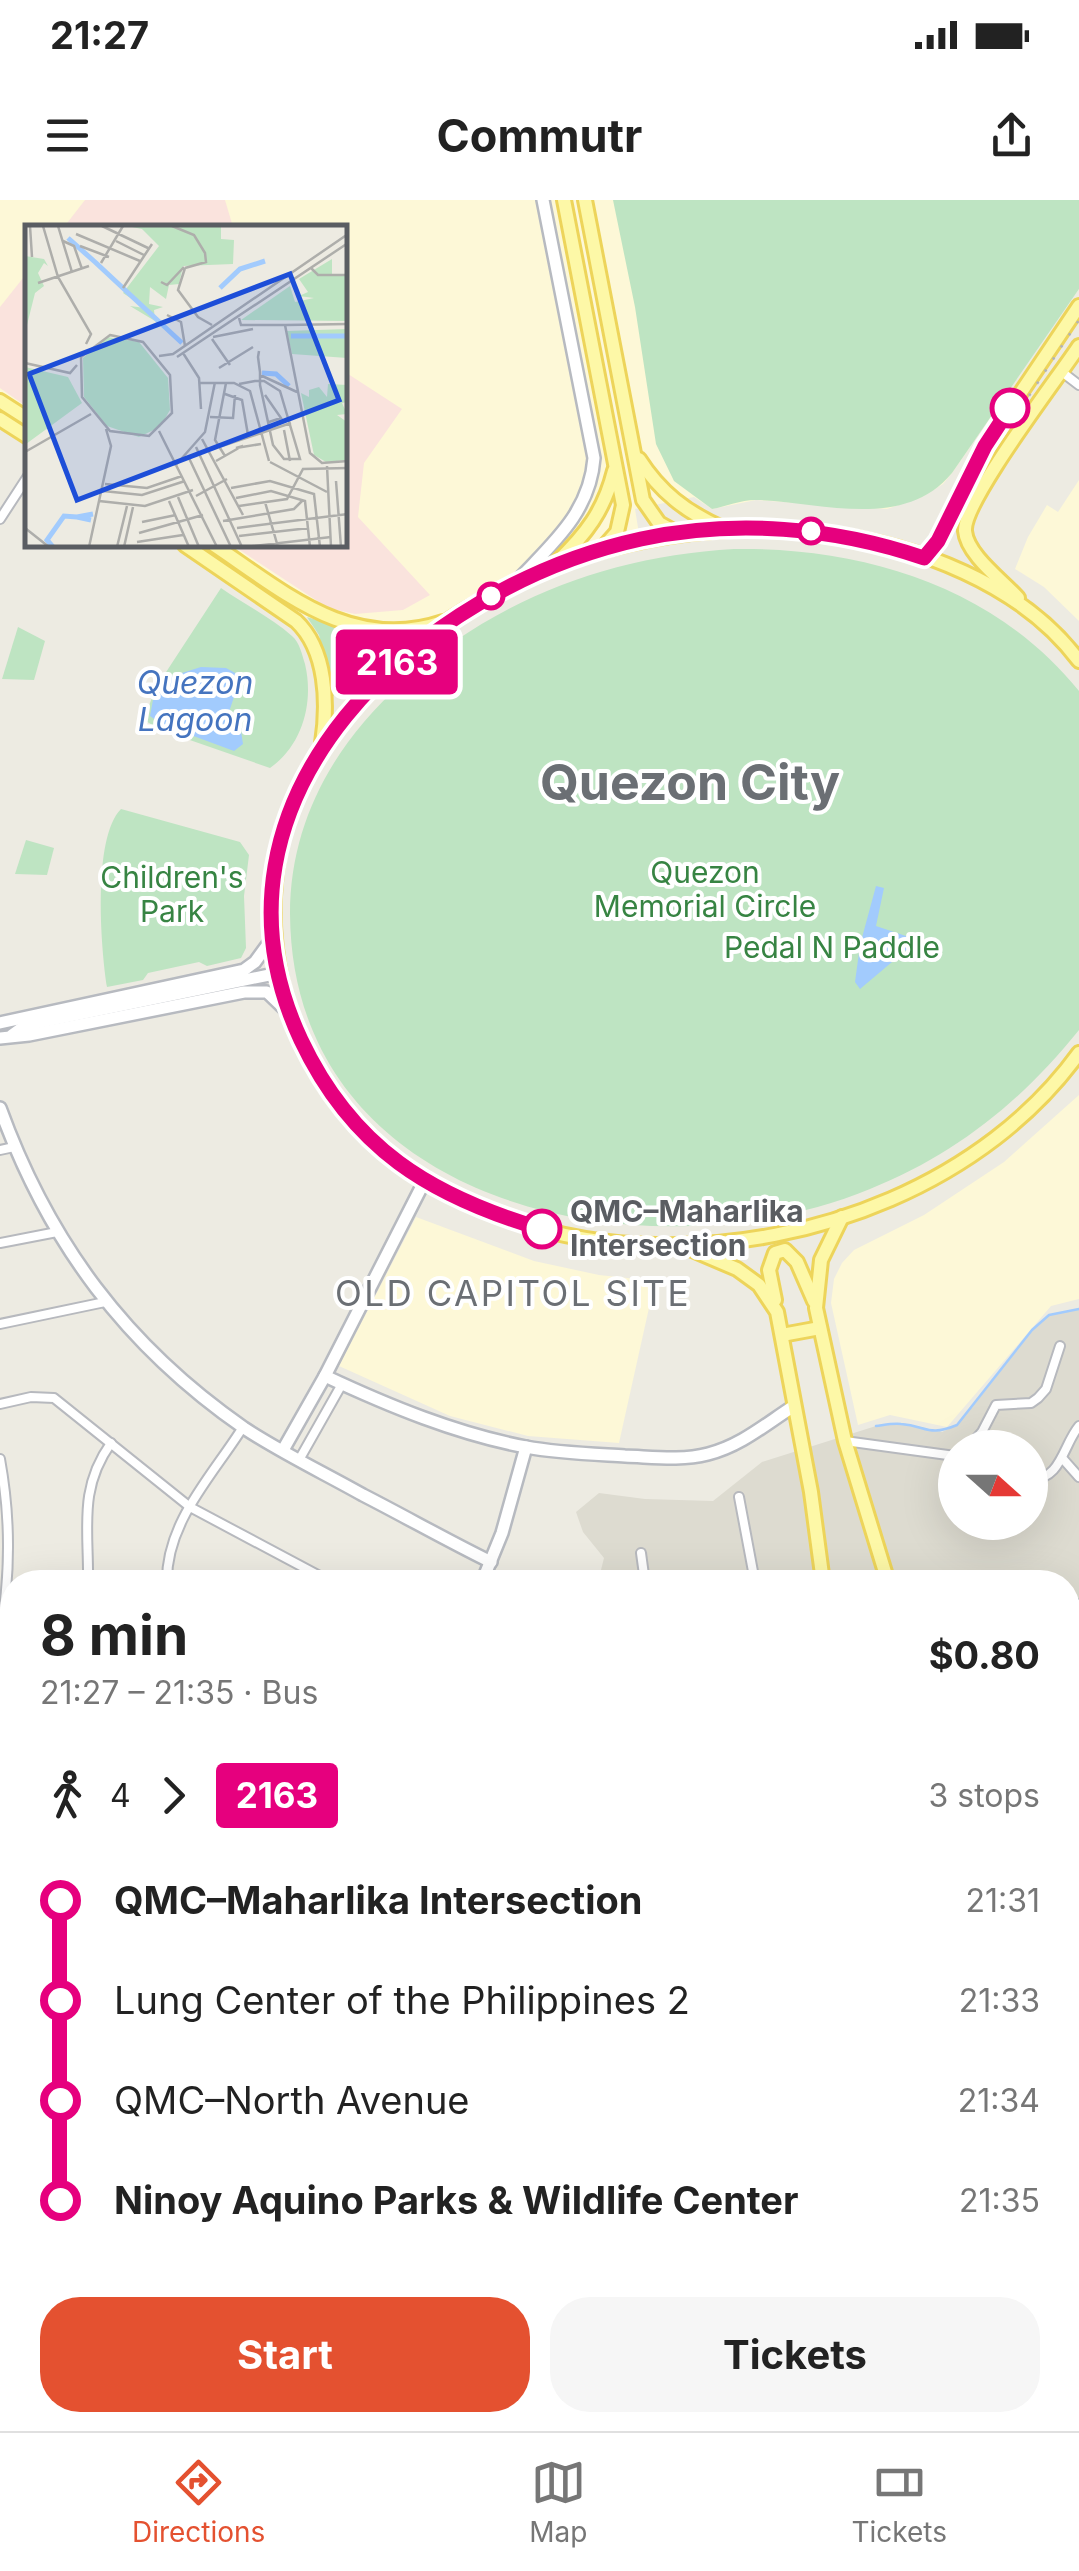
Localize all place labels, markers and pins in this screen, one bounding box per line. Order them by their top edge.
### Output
unlabelled marker [991,389,1029,427]
unlabelled marker [798,518,824,544]
unlabelled marker [478,583,504,609]
place label: QMC–Maharlika Intersection [570,1193,804,1263]
marker: QMC–Maharlika Intersection [523,1210,561,1248]

